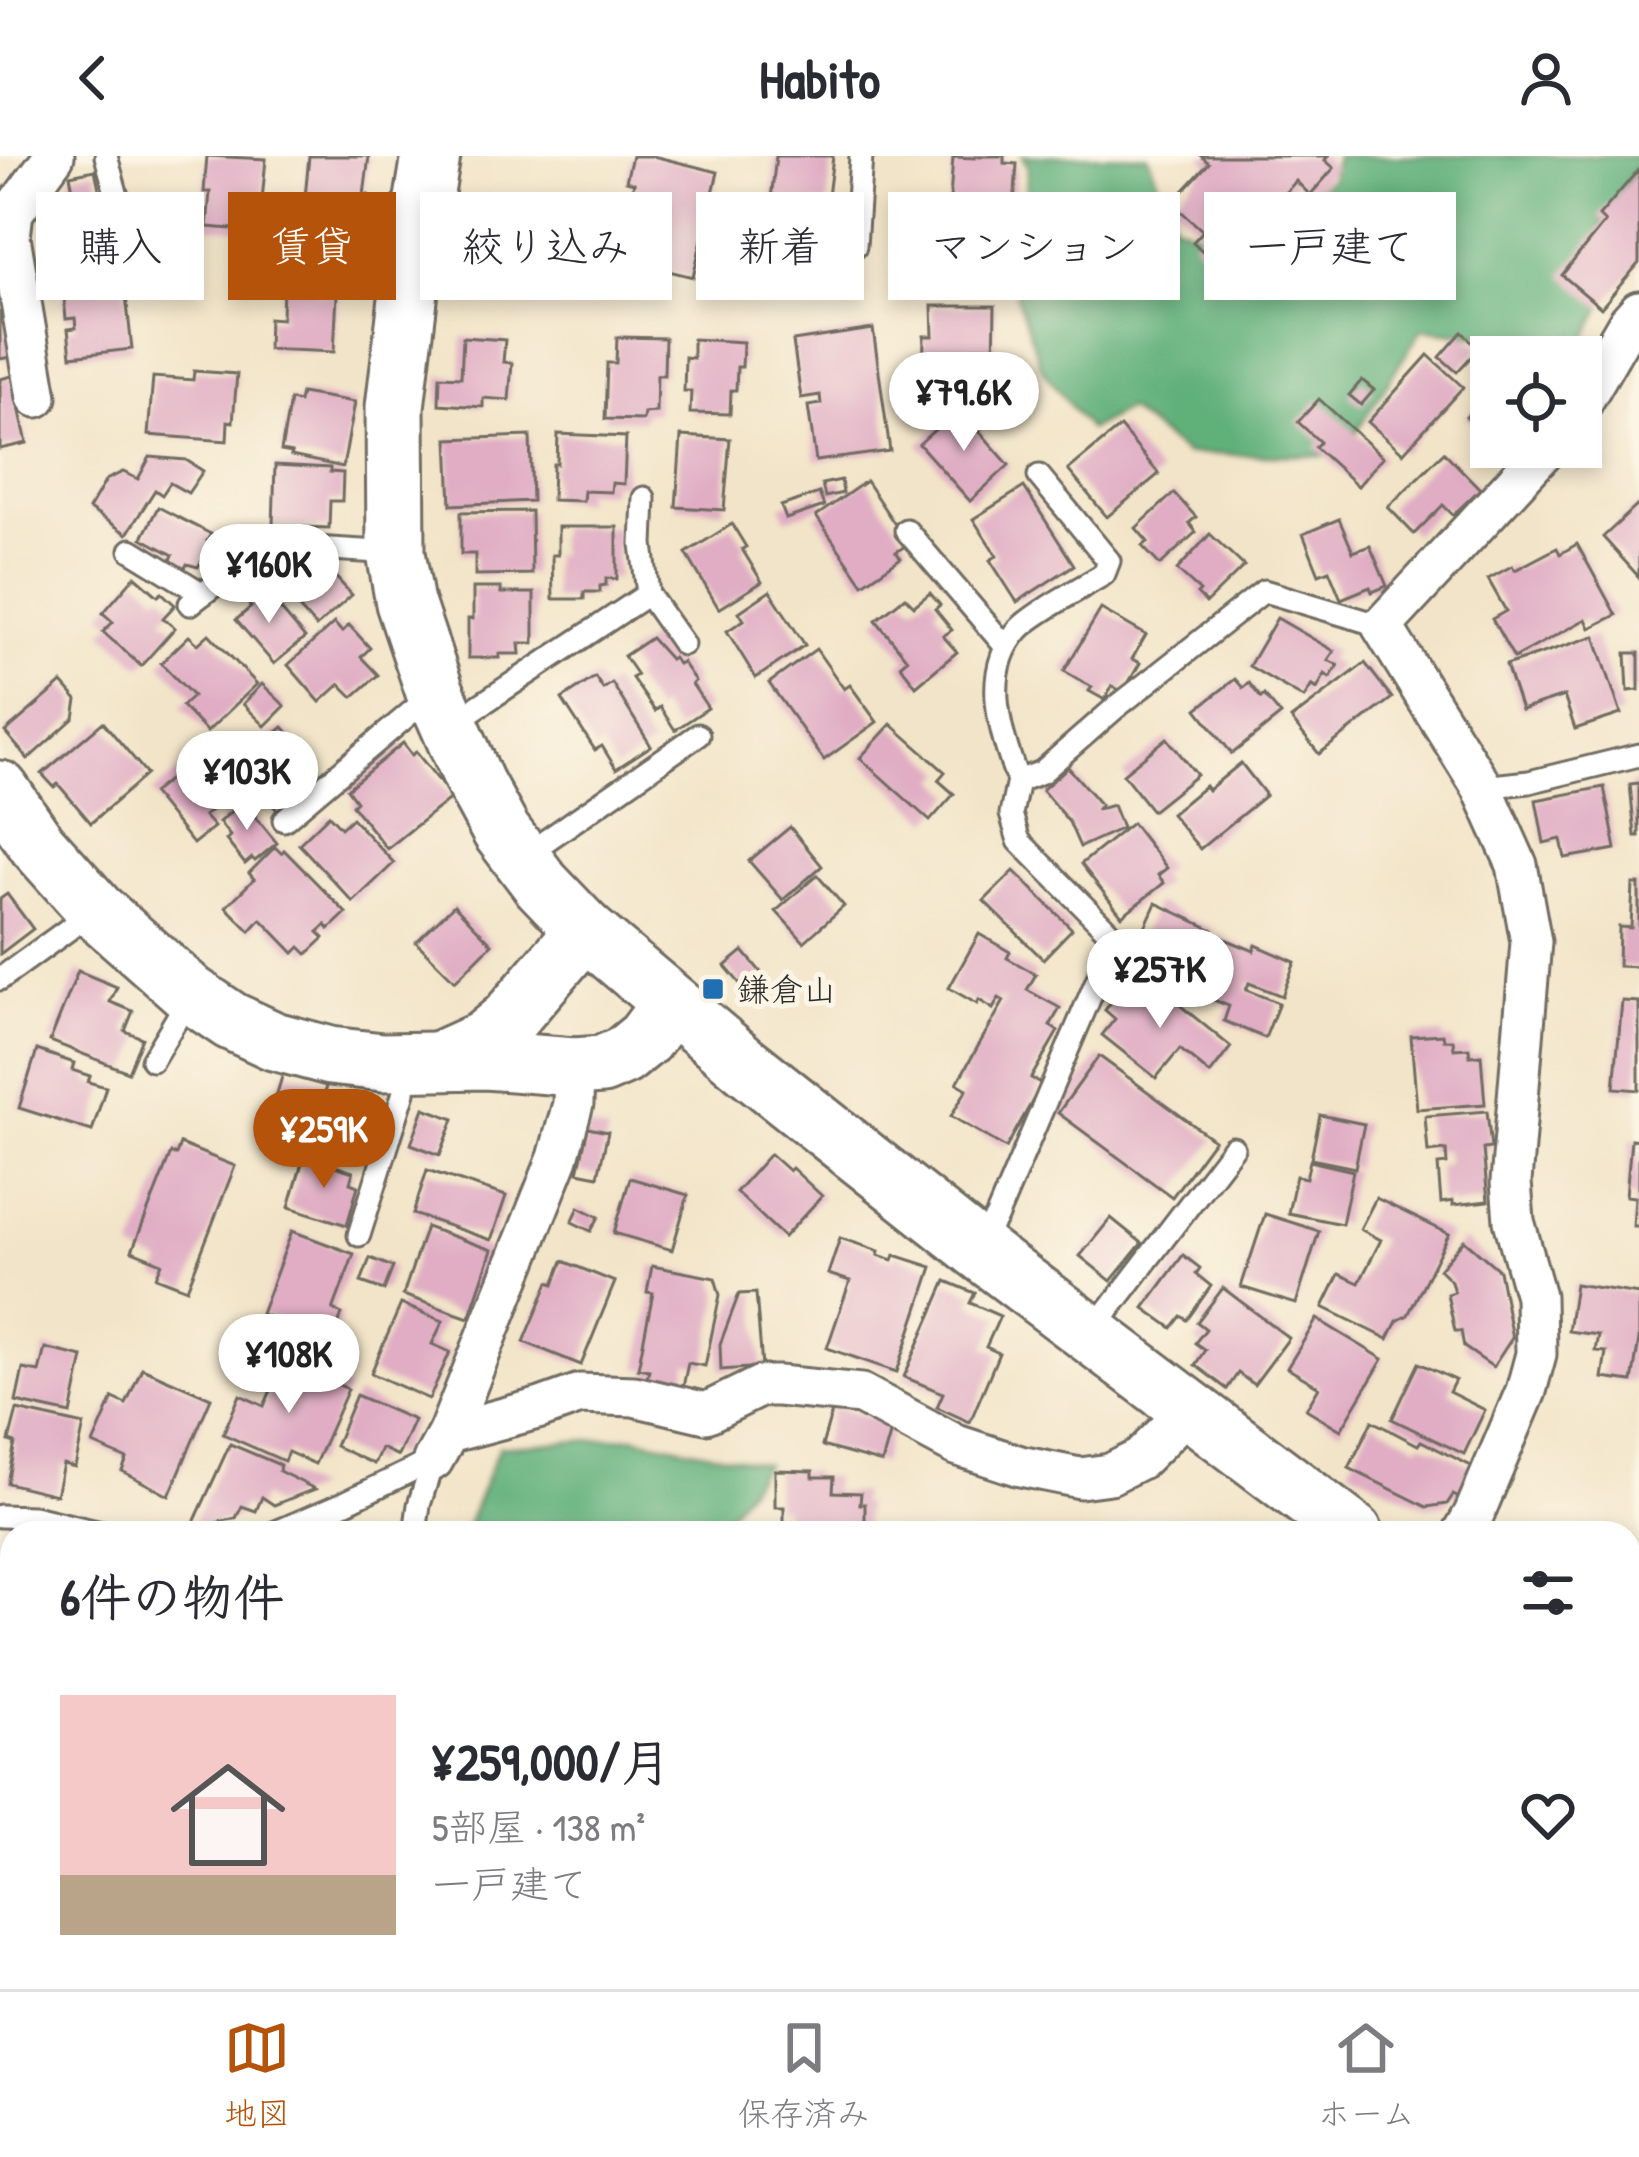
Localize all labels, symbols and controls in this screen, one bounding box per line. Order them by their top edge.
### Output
text: Habito [759,42,880,115]
icon: back [60,45,126,111]
icon: person [1513,45,1579,111]
chip: 購入 [36,192,204,300]
chip: 賃貸 [228,192,396,300]
chip: 絞り込み [420,192,672,300]
chip: 新着 [696,192,864,300]
chip: マンション [888,192,1180,300]
chip: 一戸建て [1204,192,1456,300]
map controls [1470,336,1602,468]
button: locate [1470,336,1602,468]
pin: ¥79.6K [866,352,1062,454]
text: ¥79.6K [916,364,1012,417]
pin: ¥160K [185,524,353,626]
text: ¥160K [226,536,312,589]
pin: ¥103K [163,731,331,833]
text: ¥103K [203,743,291,796]
pin: ¥257K [1076,929,1244,1031]
text: ¥257K [1114,941,1206,994]
place label: 鎌倉山 [737,967,836,1011]
marker: 鎌倉山 [700,976,726,1002]
pin: ¥259K [240,1089,408,1191]
text: ¥259K [280,1101,368,1154]
pin: ¥108K [205,1314,373,1416]
text: ¥108K [245,1326,333,1379]
icon: filters [1515,1560,1581,1626]
text: 6件の物件 [60,1562,284,1631]
text: ¥259,000/月 [432,1727,671,1796]
icon: home [156,1743,300,1887]
icon: heart [1515,1782,1581,1848]
text: 5部屋 · 138 m² [432,1800,645,1853]
text: 一戸建て [432,1857,588,1910]
tab: 地図 [224,2015,290,2135]
tab: 保存済み [738,2015,870,2135]
tab: ホーム [1317,2015,1415,2135]

